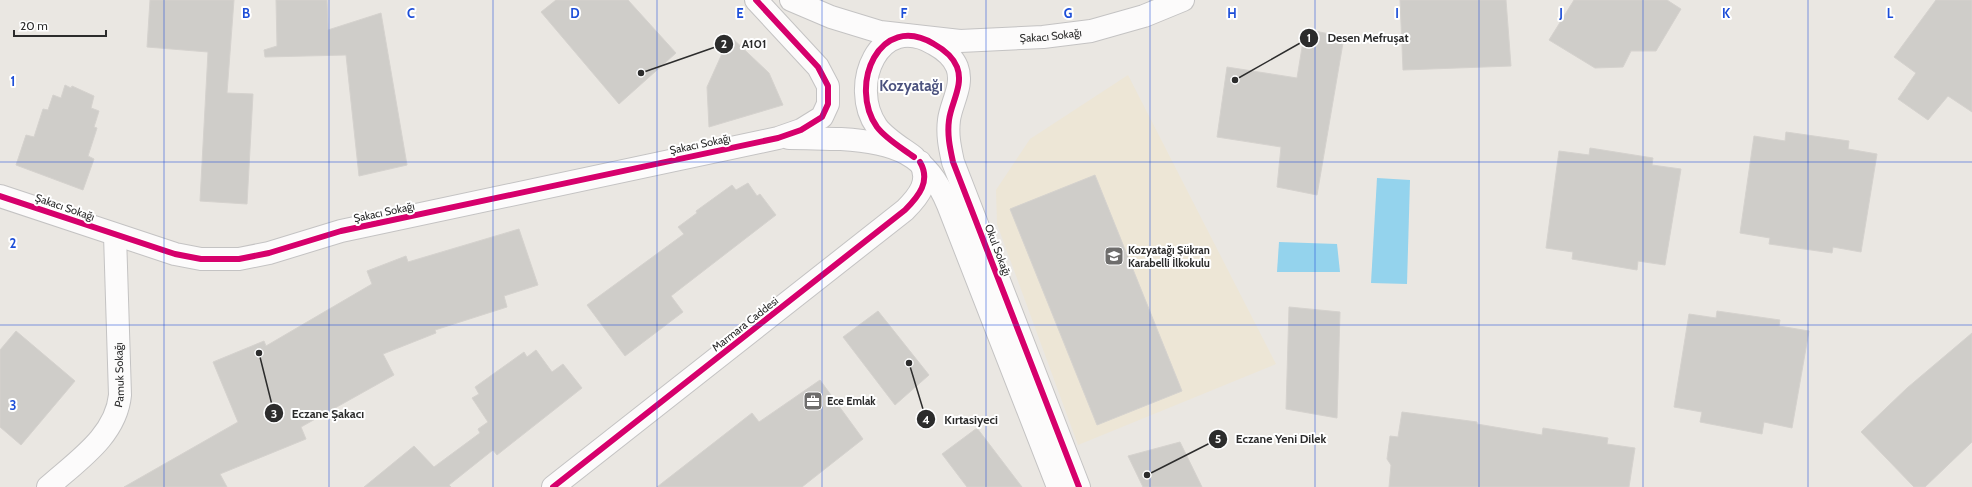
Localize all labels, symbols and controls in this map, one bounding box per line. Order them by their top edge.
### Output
text: B [242,5,250,21]
text: C [407,5,415,21]
text: D [570,5,580,21]
text: E [736,5,744,21]
text: F [901,5,908,21]
text: G [1064,5,1073,21]
text: H [1227,5,1237,21]
text: I [1395,5,1399,21]
text: J [1558,5,1563,21]
text: K [1722,5,1731,21]
text: L [1887,5,1894,21]
scale bar [14,12,106,38]
text: 20 m [20,18,48,33]
street label: Şakacı Sokağı [1019,25,1082,45]
callout: Desen Mefruşat [1299,26,1417,50]
text: 1 [1307,30,1311,45]
text: Desen Mefruşat [1327,30,1409,45]
callout: A101 [714,32,775,56]
text: 2 [721,36,727,51]
text: A101 [742,36,766,51]
text: 1 [11,73,15,89]
district label: Kozyatağı [879,77,943,95]
street label: Şakacı Sokağı [668,131,732,157]
street label: Şakacı Sokağı [33,190,97,224]
street label: Şakacı Sokağı [352,199,416,225]
street label: Okul Sokağı [982,222,1014,278]
text: 2 [10,235,17,251]
place label: Kozyatağı Şükran Karabelli İlkokulu [1128,243,1210,270]
school or university icon: Kozyatağı Şükran Karabelli İlkokulu [1103,245,1125,267]
street label: Marmara Caddesi [709,294,781,354]
street label: Pamuk Sokağı [111,342,127,409]
office icon: Ece Emlak [802,390,824,412]
place label: Ece Emlak [827,394,876,408]
text: 3 [9,397,17,413]
callout: Eczane Şakacı [264,401,372,425]
text: 3 [271,406,277,421]
text: Eczane Şakacı [292,406,364,421]
callout: Kırtasiyeci [916,407,1006,431]
text: 4 [922,412,930,427]
text: Kırtasiyeci [944,412,998,427]
callout: Eczane Yeni Dilek [1208,427,1334,451]
text: 5 [1215,431,1221,446]
text: Eczane Yeni Dilek [1236,431,1326,446]

